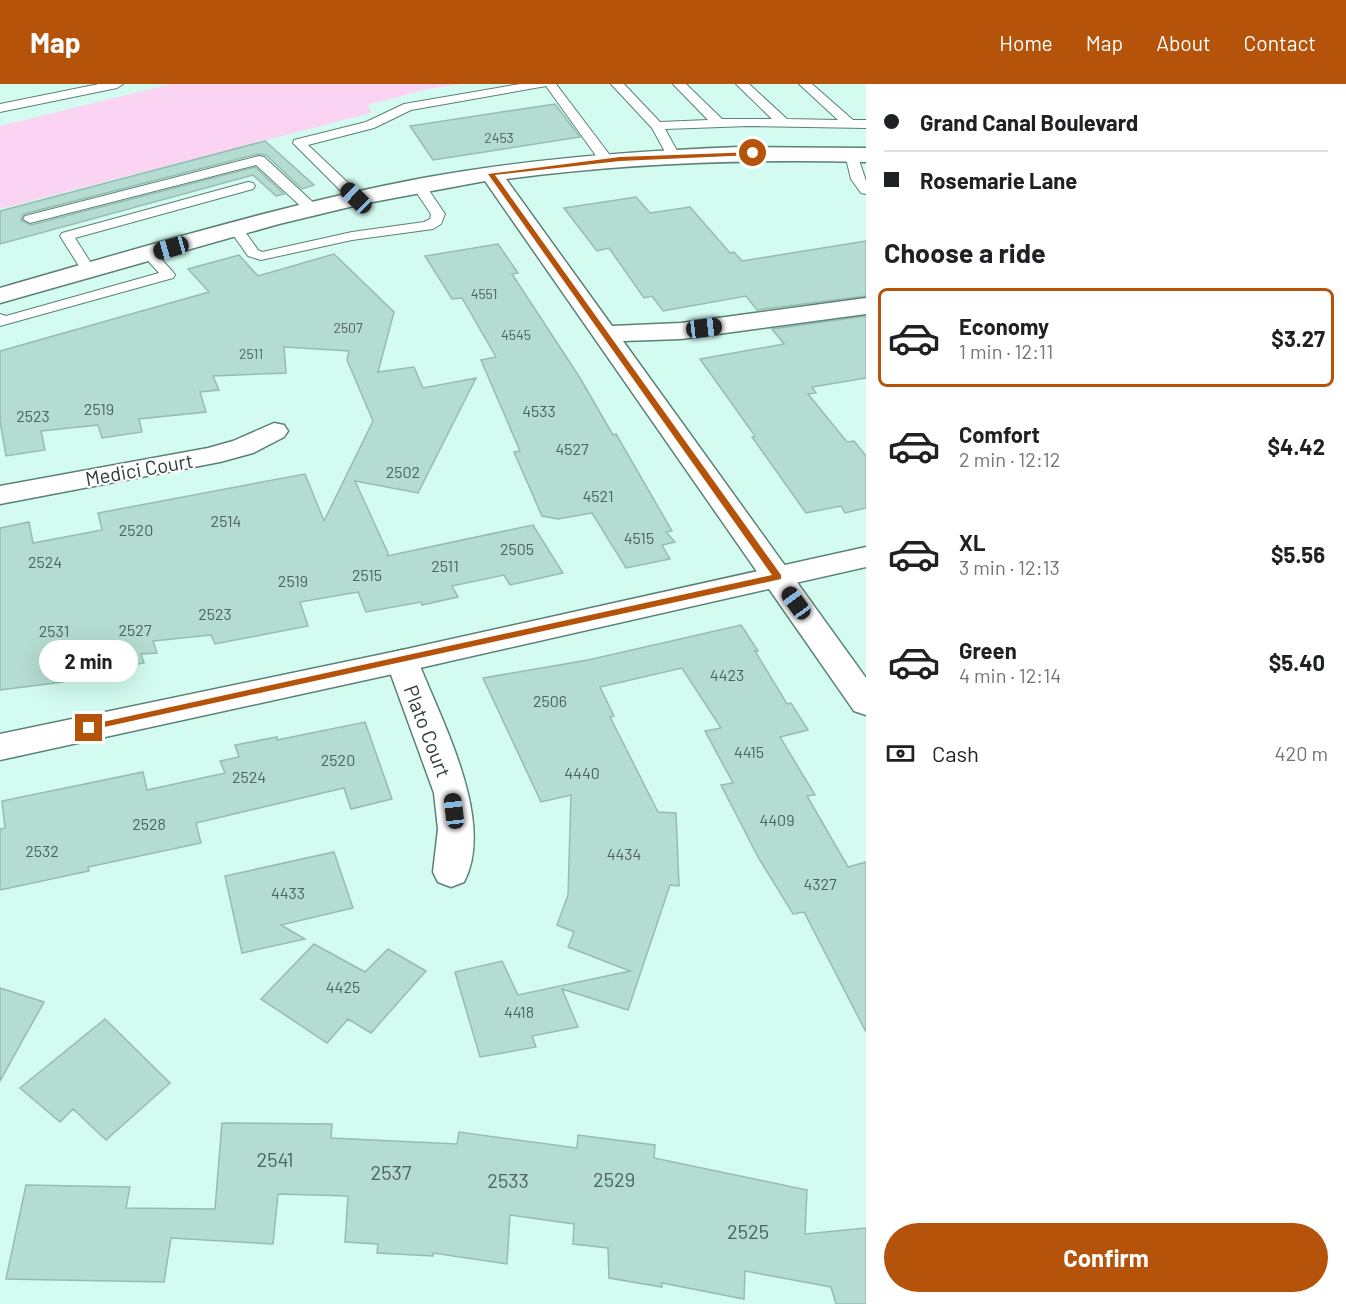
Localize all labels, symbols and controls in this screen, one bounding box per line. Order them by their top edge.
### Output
text: Map [30,25,81,59]
text: Home [999,30,1053,55]
text: Map [1086,30,1123,55]
text: About [1156,30,1211,55]
text: Contact [1244,30,1316,55]
text: Grand Canal Boulevard [920,109,1138,135]
house number: 2453 [484,129,514,146]
route start [739,139,766,166]
text: Rosemarie Lane [920,167,1077,193]
car [337,179,375,217]
car [151,234,191,262]
text: Choose a ride [884,236,1046,268]
house number: 4551 [471,285,497,302]
icon: car [887,311,941,365]
text: Economy [959,313,1049,339]
car [685,317,723,339]
house number: 2507 [333,319,363,336]
text: $3.27 [1271,325,1325,351]
house number: 4545 [501,326,531,343]
text: 1 min · 12:11 [959,339,1053,363]
house number: 2511 [239,345,263,362]
house number: 2519 [84,399,114,418]
house number: 4533 [522,401,556,420]
house number: 2523 [16,406,50,425]
icon: car [887,419,941,473]
text: Comfort [959,421,1040,447]
text: $4.42 [1268,433,1325,459]
house number: 4527 [555,439,589,458]
text: 2 min · 12:12 [959,447,1061,471]
street label: Medici Court [83,448,195,490]
house number: 2502 [386,462,420,481]
house number: 4521 [583,486,614,505]
house number: 2514 [211,511,241,530]
house number: 2520 [119,520,153,539]
icon: car [887,527,941,581]
house number: 4515 [624,528,654,547]
text: XL [959,529,985,555]
house number: 2505 [500,539,534,558]
text: $5.56 [1271,541,1325,567]
house number: 2524 [28,552,62,571]
text: 3 min · 12:13 [959,555,1060,579]
house number: 2511 [431,556,459,575]
house number: 2515 [352,565,382,584]
house number: 2519 [278,571,308,590]
car [778,583,814,623]
house number: 2523 [198,604,232,623]
house number: 2527 [119,620,152,639]
house number: 2531 [39,621,69,640]
icon: car [887,635,941,689]
text: Green [959,637,1017,663]
callout: 2 min [40,641,138,683]
text: 2 min [65,649,112,673]
text: $5.40 [1269,649,1325,675]
text: 4 min · 12:14 [959,663,1061,687]
house number: 4423 [710,665,744,684]
street label: Plato Court [399,681,457,781]
house number: 2506 [533,691,567,710]
route end [75,714,102,741]
icon: cash [884,737,917,770]
text: Cash [932,740,979,766]
text: 420 m [1274,741,1328,765]
house number: 4415 [734,742,764,761]
house number: 2520 [321,750,355,769]
house number: 4440 [564,763,600,782]
house number: 2524 [232,767,266,786]
car [443,792,465,830]
house number: 4409 [759,810,795,829]
house number: 2528 [132,814,166,833]
house number: 2532 [25,841,59,860]
house number: 4434 [607,844,641,863]
house number: 4327 [803,874,837,893]
house number: 4433 [271,883,305,902]
house number: 4425 [326,977,360,996]
house number: 4418 [504,1002,534,1021]
house number: 2541 [256,1147,294,1171]
house number: 2537 [371,1160,412,1184]
house number: 2529 [593,1167,635,1191]
house number: 2533 [487,1168,529,1192]
house number: 2525 [727,1219,769,1243]
button: Confirm [884,1223,1328,1292]

